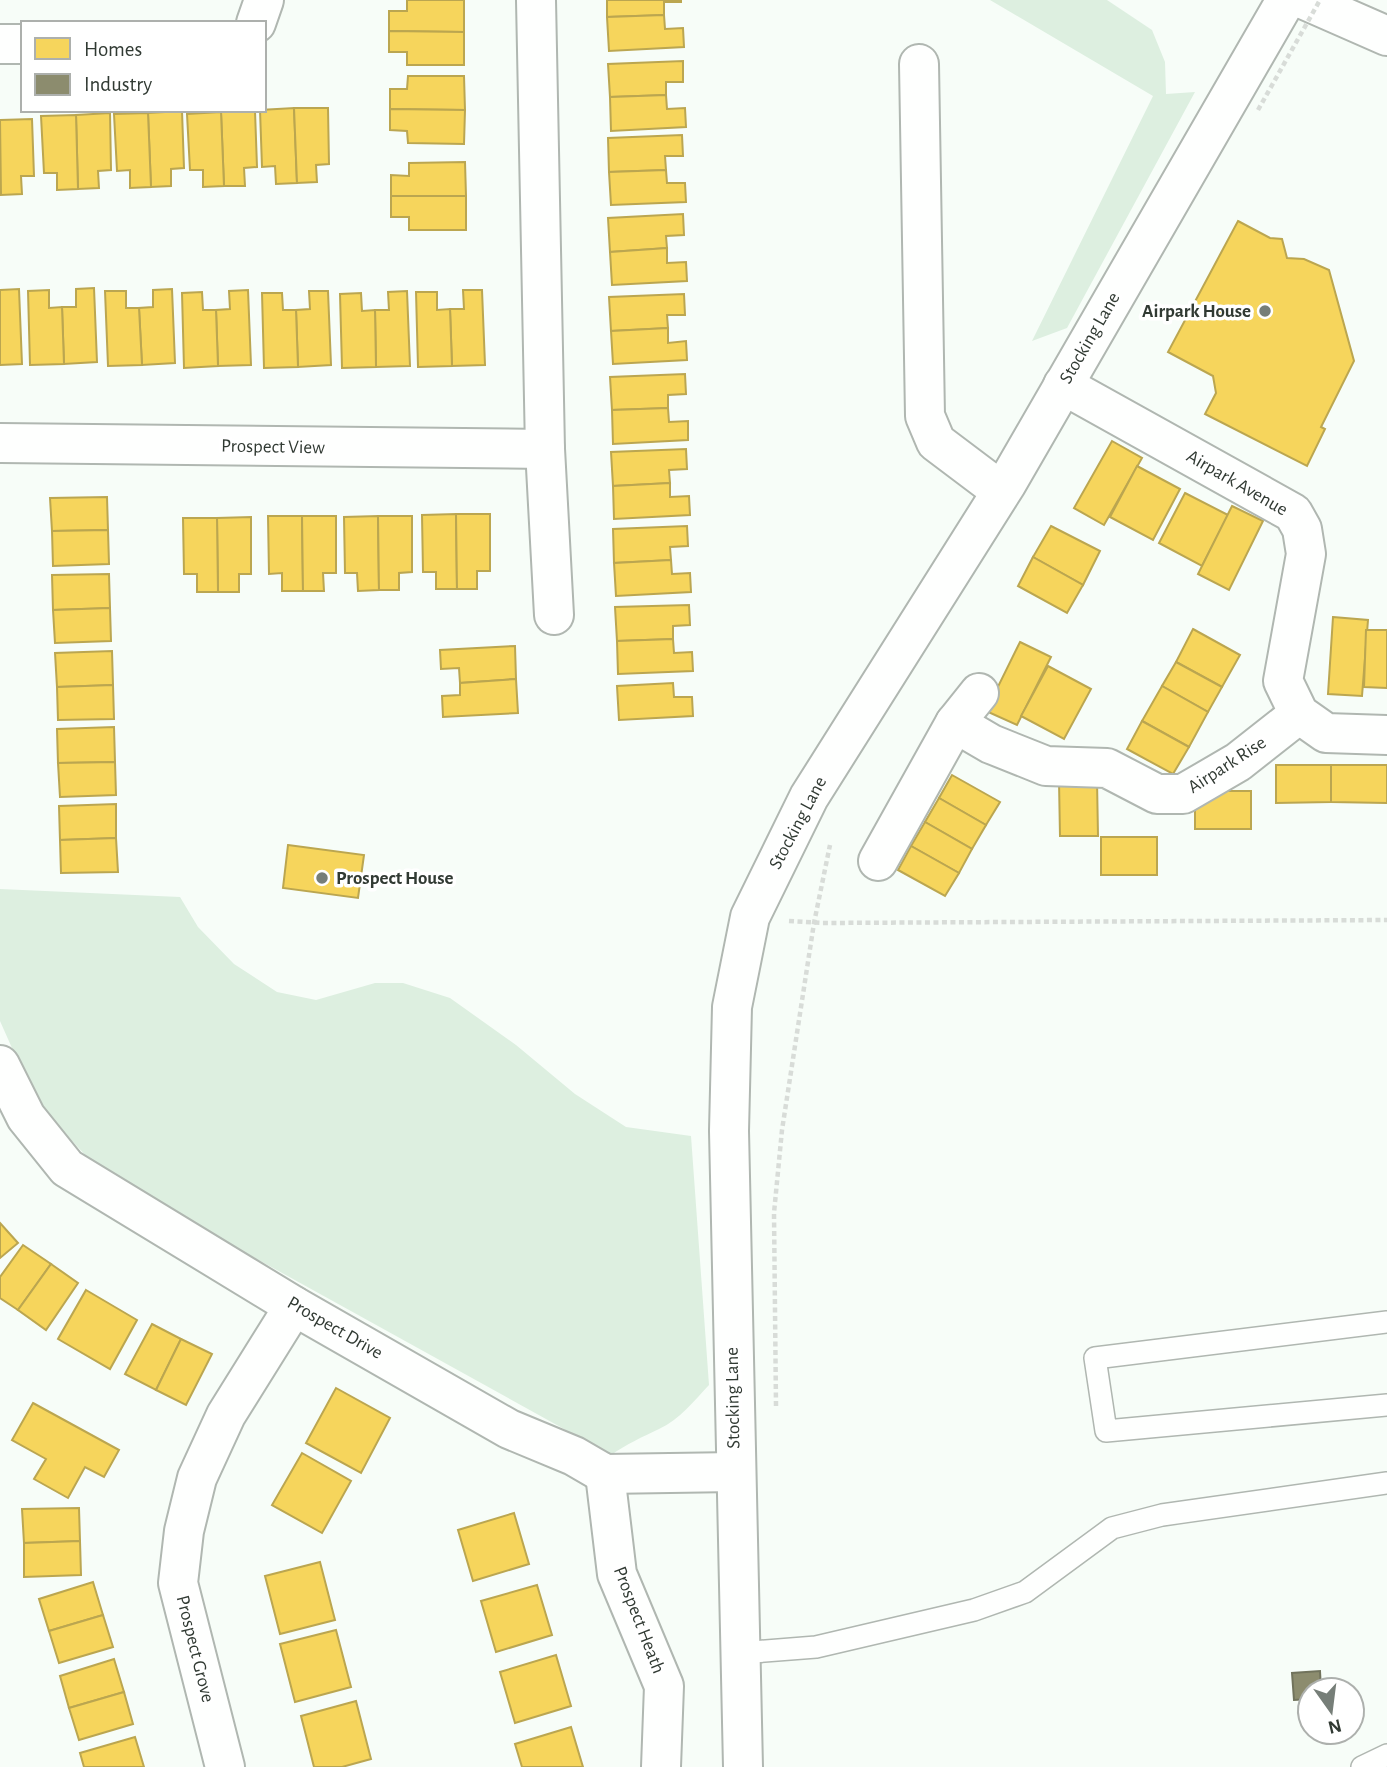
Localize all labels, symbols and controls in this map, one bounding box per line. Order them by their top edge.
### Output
legend [21,21,266,112]
text: Homes [84,39,142,60]
text: Industry [84,74,152,95]
street label: Stocking Lane [1056,289,1124,387]
place label: Airpark House [1142,302,1251,321]
marker: Airpark House [1257,303,1273,319]
street label: Prospect View [221,437,325,457]
street label: Airpark Avenue [1183,446,1291,520]
street label: Airpark Rise [1185,733,1269,797]
street label: Stocking Lane [766,774,830,872]
place label: Prospect House [336,869,454,888]
marker: Prospect House [314,870,330,886]
street label: Prospect Drive [284,1293,386,1363]
street label: Stocking Lane [723,1347,743,1449]
street label: Prospect Heath [610,1564,668,1676]
street label: Prospect Grove [173,1593,217,1705]
north arrow [1296,1676,1366,1746]
text: N [1326,1715,1343,1737]

